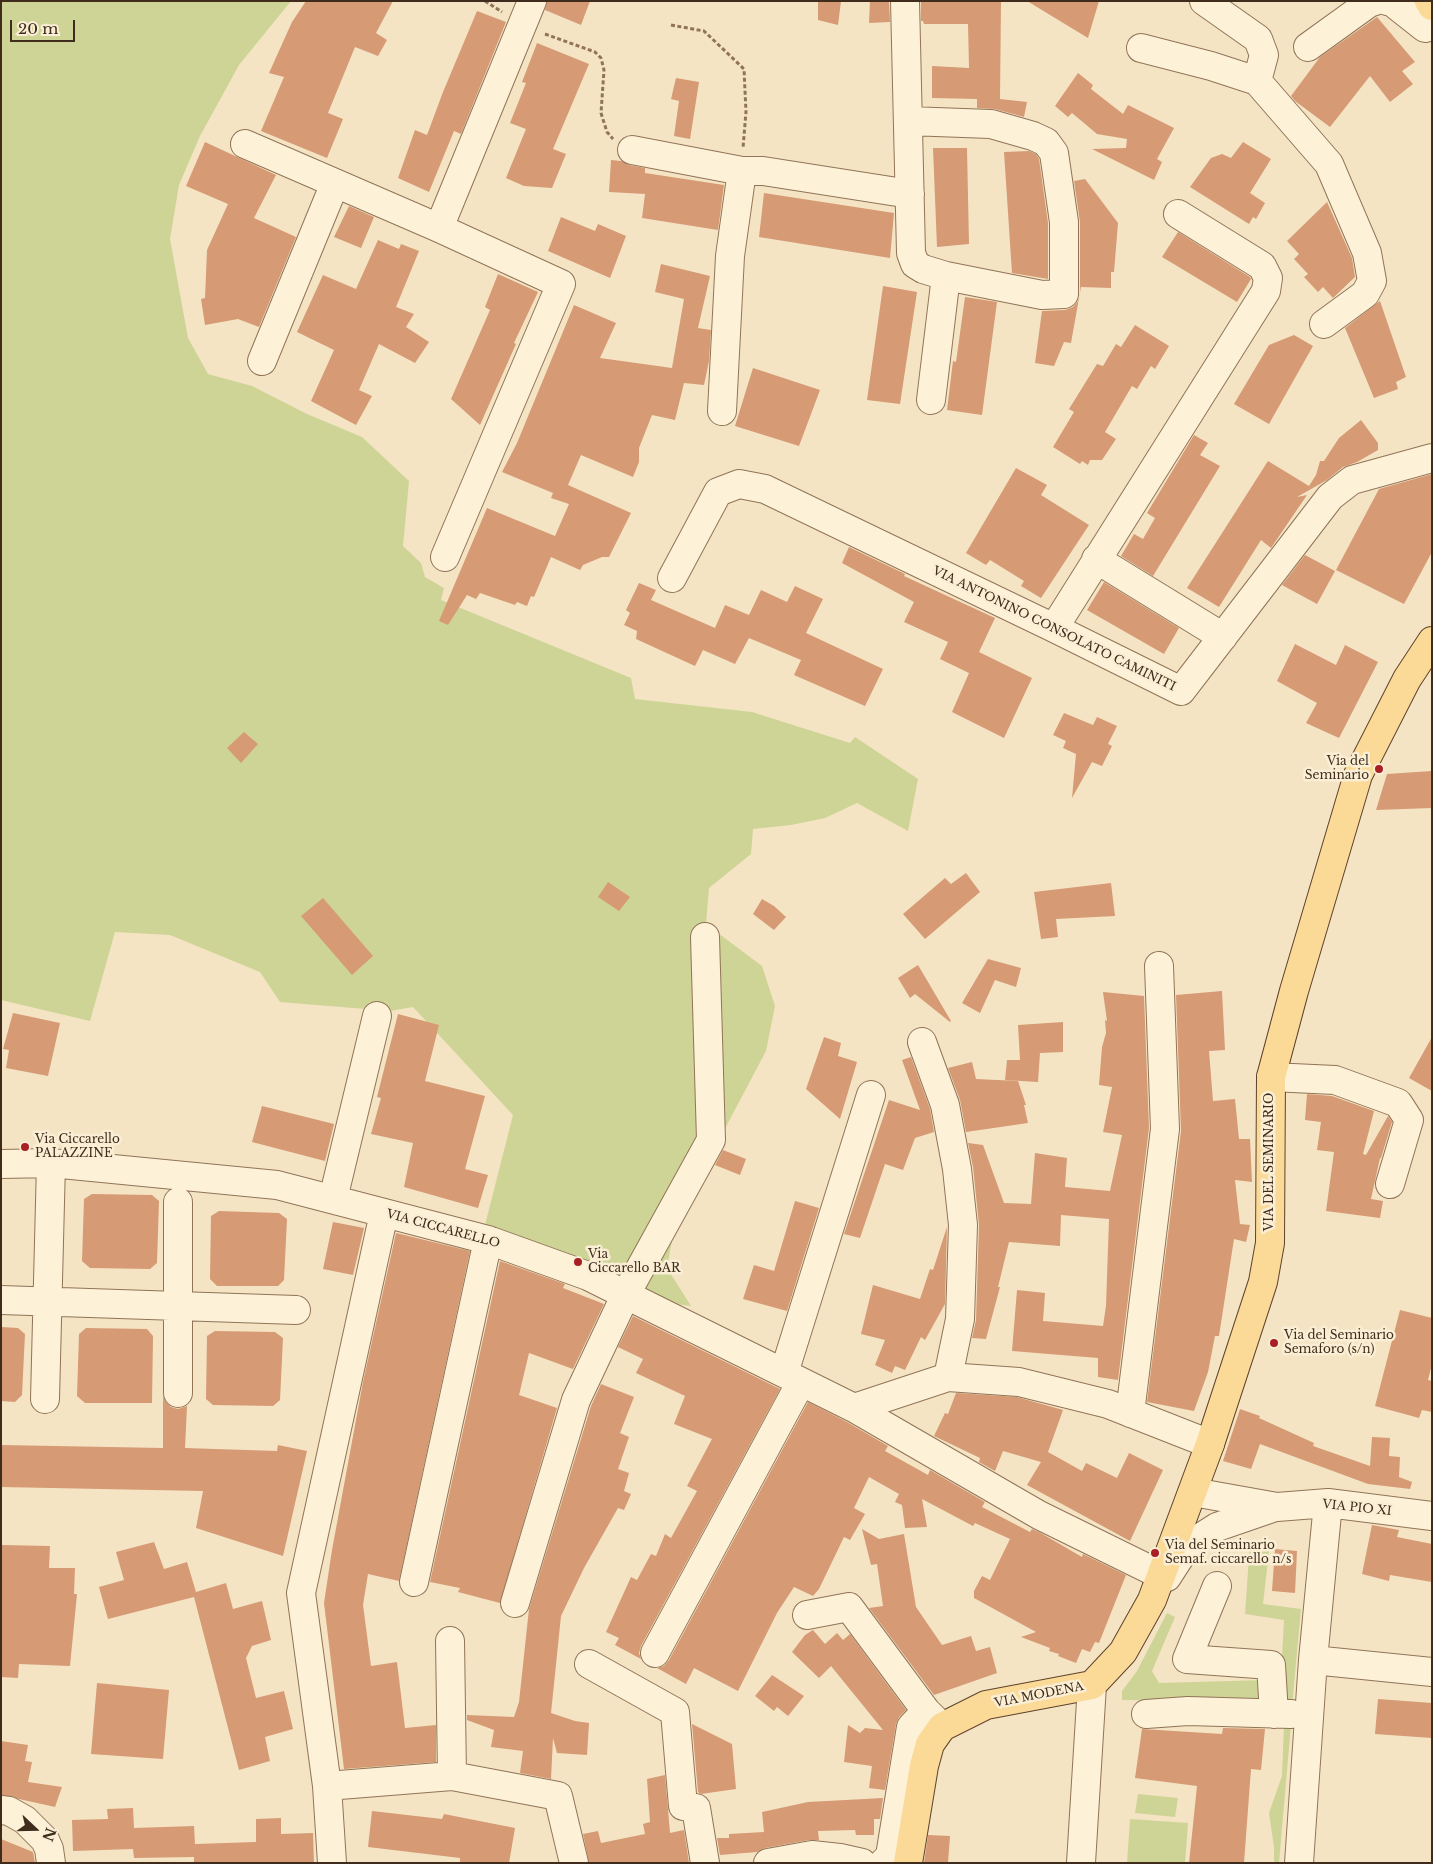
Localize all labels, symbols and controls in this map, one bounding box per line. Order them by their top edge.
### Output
scale bar [12,10,78,42]
text: 20 m [18,19,58,38]
street label: VIA ANTONINO CONSOLATO CAMINITI [930,564,1178,694]
place label: Via del Seminario [1305,755,1369,783]
marker: Via del Seminario [1373,763,1385,775]
street label: VIA DEL SEMINARIO [1263,1093,1277,1231]
place label: Via Ciccarello PALAZZINE [35,1133,120,1161]
marker: Via Ciccarello PALAZZINE [19,1141,31,1153]
street label: VIA CICCARELLO [385,1207,501,1251]
place label: Via Ciccarello BAR [588,1248,681,1276]
marker: Via Ciccarello BAR [572,1256,584,1268]
place label: Via del Seminario Semaforo (s/n) [1284,1329,1394,1357]
marker: Via del Seminario Semaforo (s/n) [1268,1337,1280,1349]
street label: VIA PIO XI [1322,1497,1392,1519]
place label: Via del Seminario Semaf. ciccarello n/s [1165,1539,1291,1567]
marker: Via del Seminario Semaf. ciccarello n/s [1149,1547,1161,1559]
street label: VIA MODENA [993,1679,1085,1711]
north arrow [10,1804,60,1854]
text: N [38,1825,60,1844]

